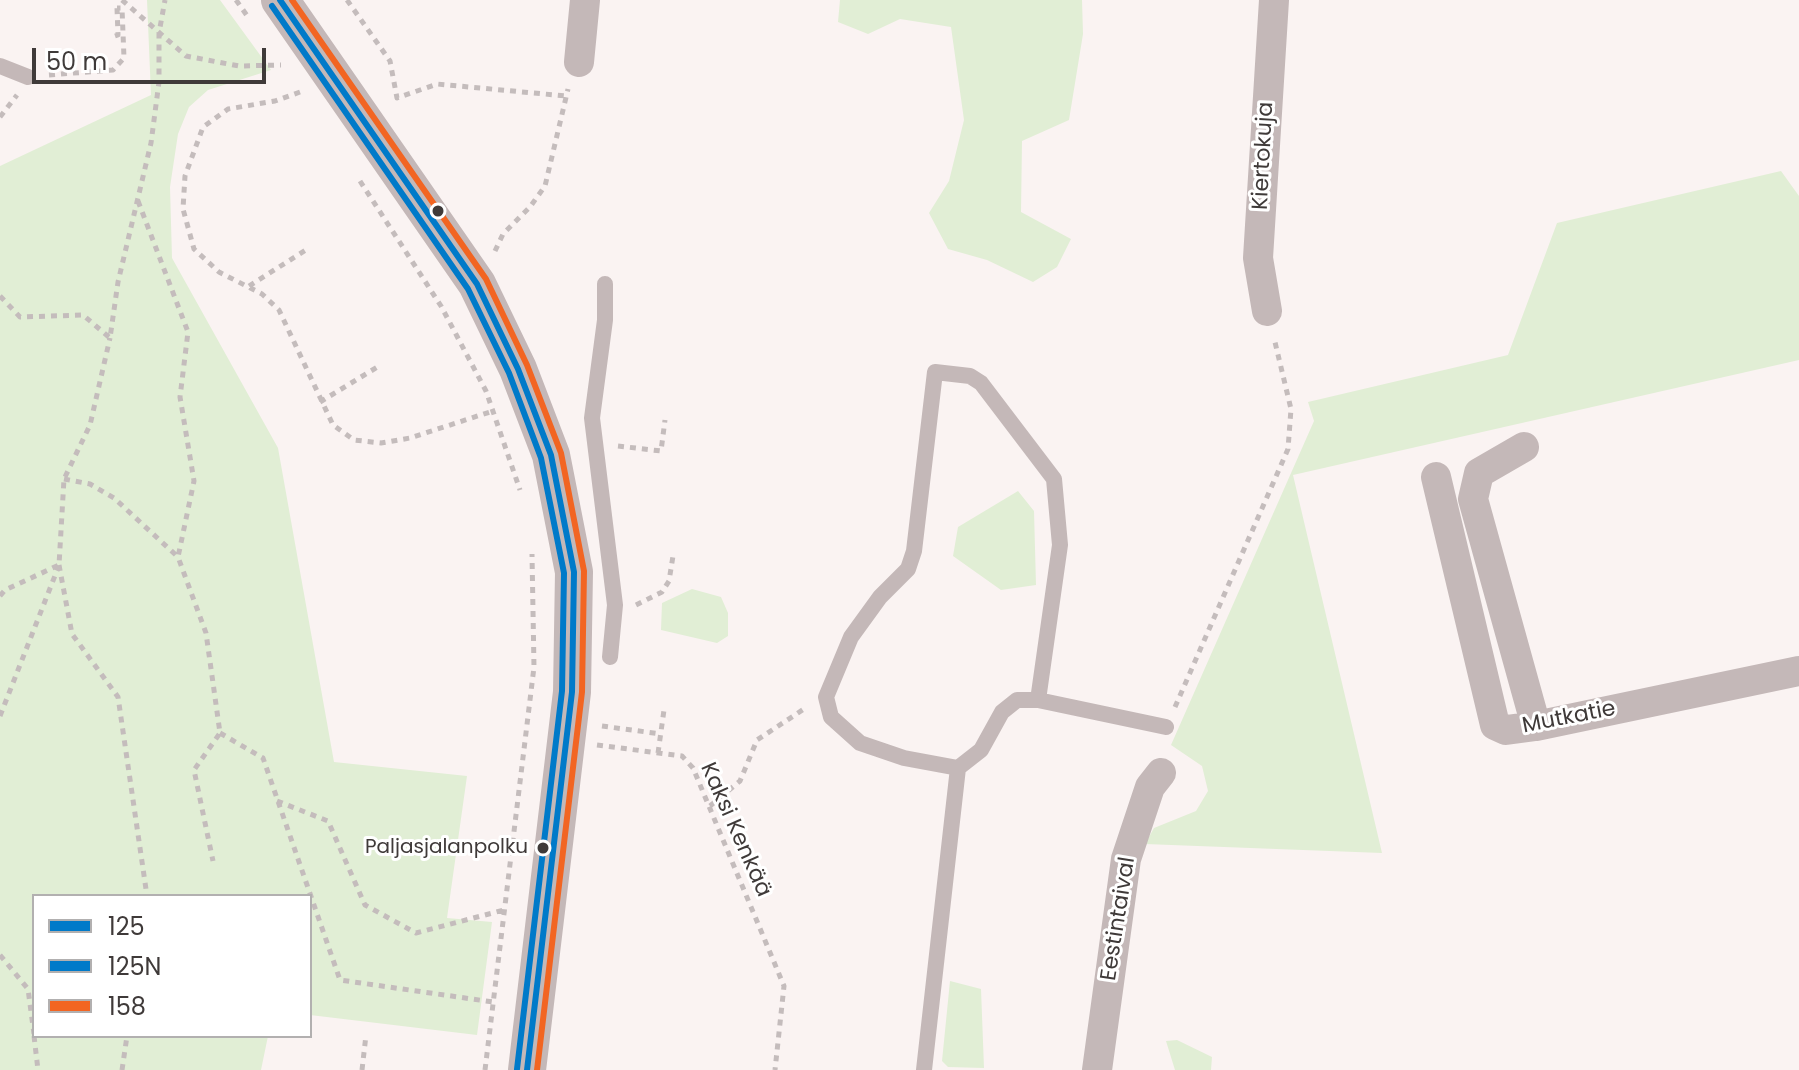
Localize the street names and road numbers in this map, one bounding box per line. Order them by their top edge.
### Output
street label: Kiertokuja [1248,101,1280,211]
street label: Mutkatie [1520,696,1618,740]
street label: Kaksi Kenkää [694,759,776,901]
street label: Eestintaival [1096,855,1142,983]

